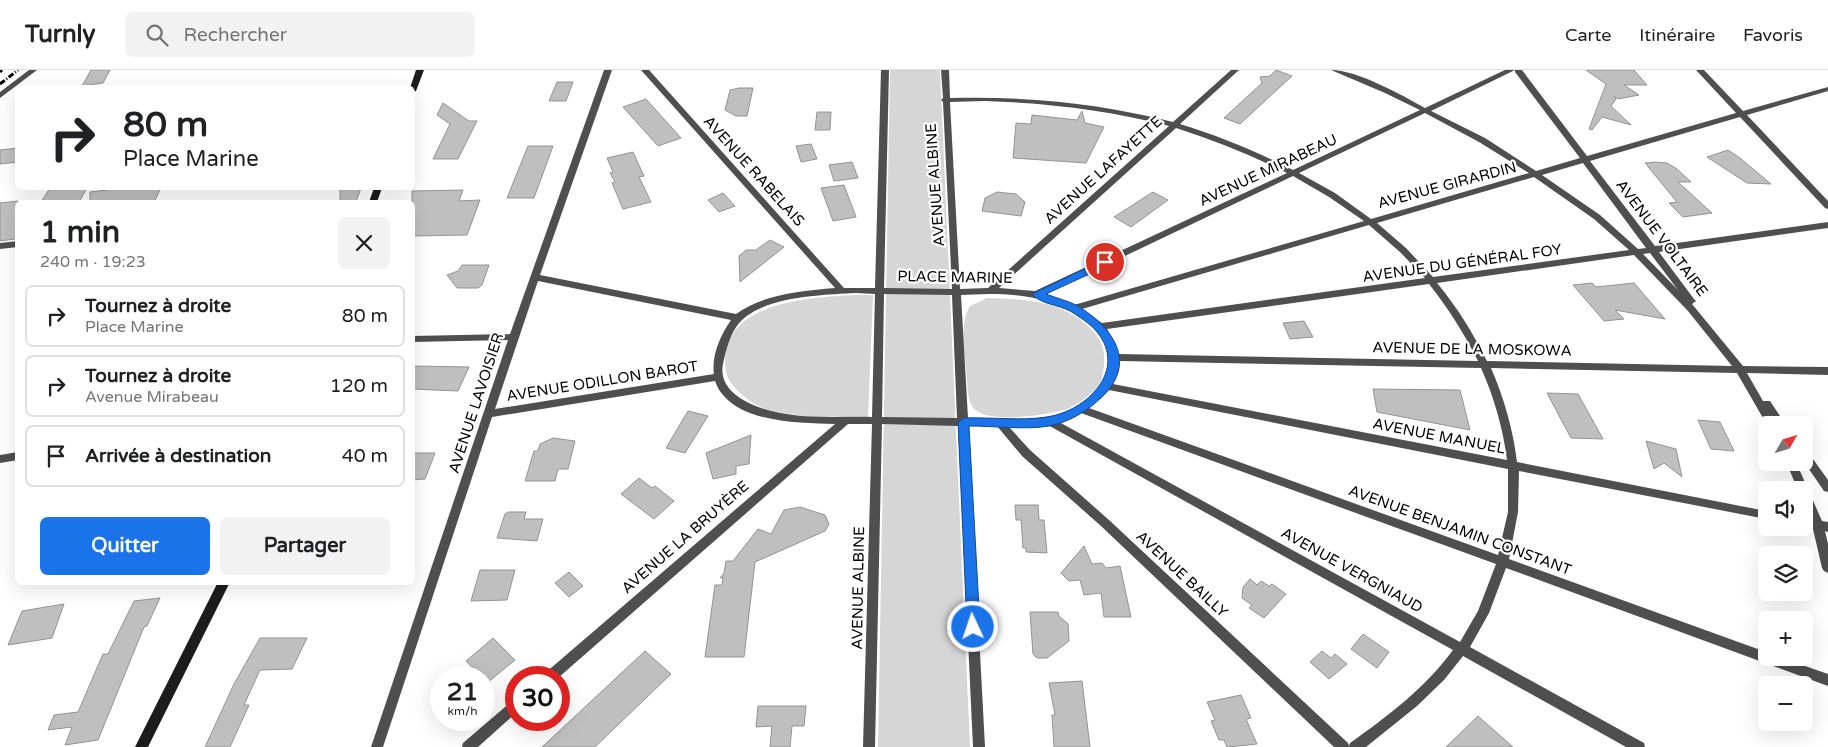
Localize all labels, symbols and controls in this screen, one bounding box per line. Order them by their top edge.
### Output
search box [125,12,475,57]
text: Turnly [25,20,95,49]
icon: search [143,21,171,49]
text: Rechercher [183,24,287,46]
text: Carte [1565,24,1611,46]
text: Itinéraire [1639,24,1715,46]
text: Favoris [1743,24,1803,46]
text: 80 m [123,104,208,146]
icon: right [40,105,105,170]
street label: AVENUE RABELAIS [700,112,808,230]
street label: AVENUE LAFAYETTE [1040,112,1166,228]
street label: AVENUE ALBINE [922,123,948,247]
street label: AVENUE MIRABEAU [1196,130,1340,210]
text: Place Marine [123,146,259,172]
street label: AVENUE GIRARDIN [1376,158,1518,212]
street label: AVENUE VOLTAIRE [1612,176,1712,300]
text: 1 min [40,214,120,251]
button: close [338,217,390,269]
street label: AVENUE DU GÉNÉRAL FOY [1361,240,1563,286]
pin [1084,241,1126,283]
icon: arrive [1091,248,1119,276]
text: 240 m · 19:23 [40,252,146,272]
street label: PLACE MARINE [897,267,1013,287]
text: Tournez à droite [85,295,231,317]
icon: right [42,302,70,330]
text: 80 m [342,305,388,327]
text: Place Marine [85,317,184,337]
street label: AVENUE LAVOISIER [445,330,507,476]
street label: AVENUE DE LA MOSKOWA [1372,338,1572,360]
street label: AVENUE ODILLON BAROT [505,357,699,405]
text: Tournez à droite [85,365,231,387]
icon: right [42,372,70,400]
text: 120 m [330,375,388,397]
text: Avenue Mirabeau [85,387,219,407]
street label: AVENUE MANUEL [1371,414,1507,458]
north arrow [1758,416,1812,471]
map controls [1758,416,1813,731]
icon: arrive [42,442,70,470]
text: Arrivée à destination [85,445,271,467]
text: 40 m [342,445,388,467]
street label: AVENUE LA BRUYÈRE [618,477,752,597]
street label: AVENUE BENJAMIN CONSTANT [1346,481,1574,579]
button: sound [1758,481,1813,536]
button: Quitter [40,517,210,575]
button: Partager [220,517,390,575]
street label: AVENUE VERGNIAUD [1278,524,1426,616]
street label: AVENUE ALBINE [848,526,868,650]
street label: AVENUE BAILLY [1132,527,1232,621]
button: layers [1758,546,1813,601]
position arrow [946,600,998,652]
button: + [1758,611,1813,666]
speed limit sign: 30 [505,666,570,731]
button: − [1758,676,1813,731]
text: 21 [447,677,478,707]
text: km/h [447,704,478,718]

